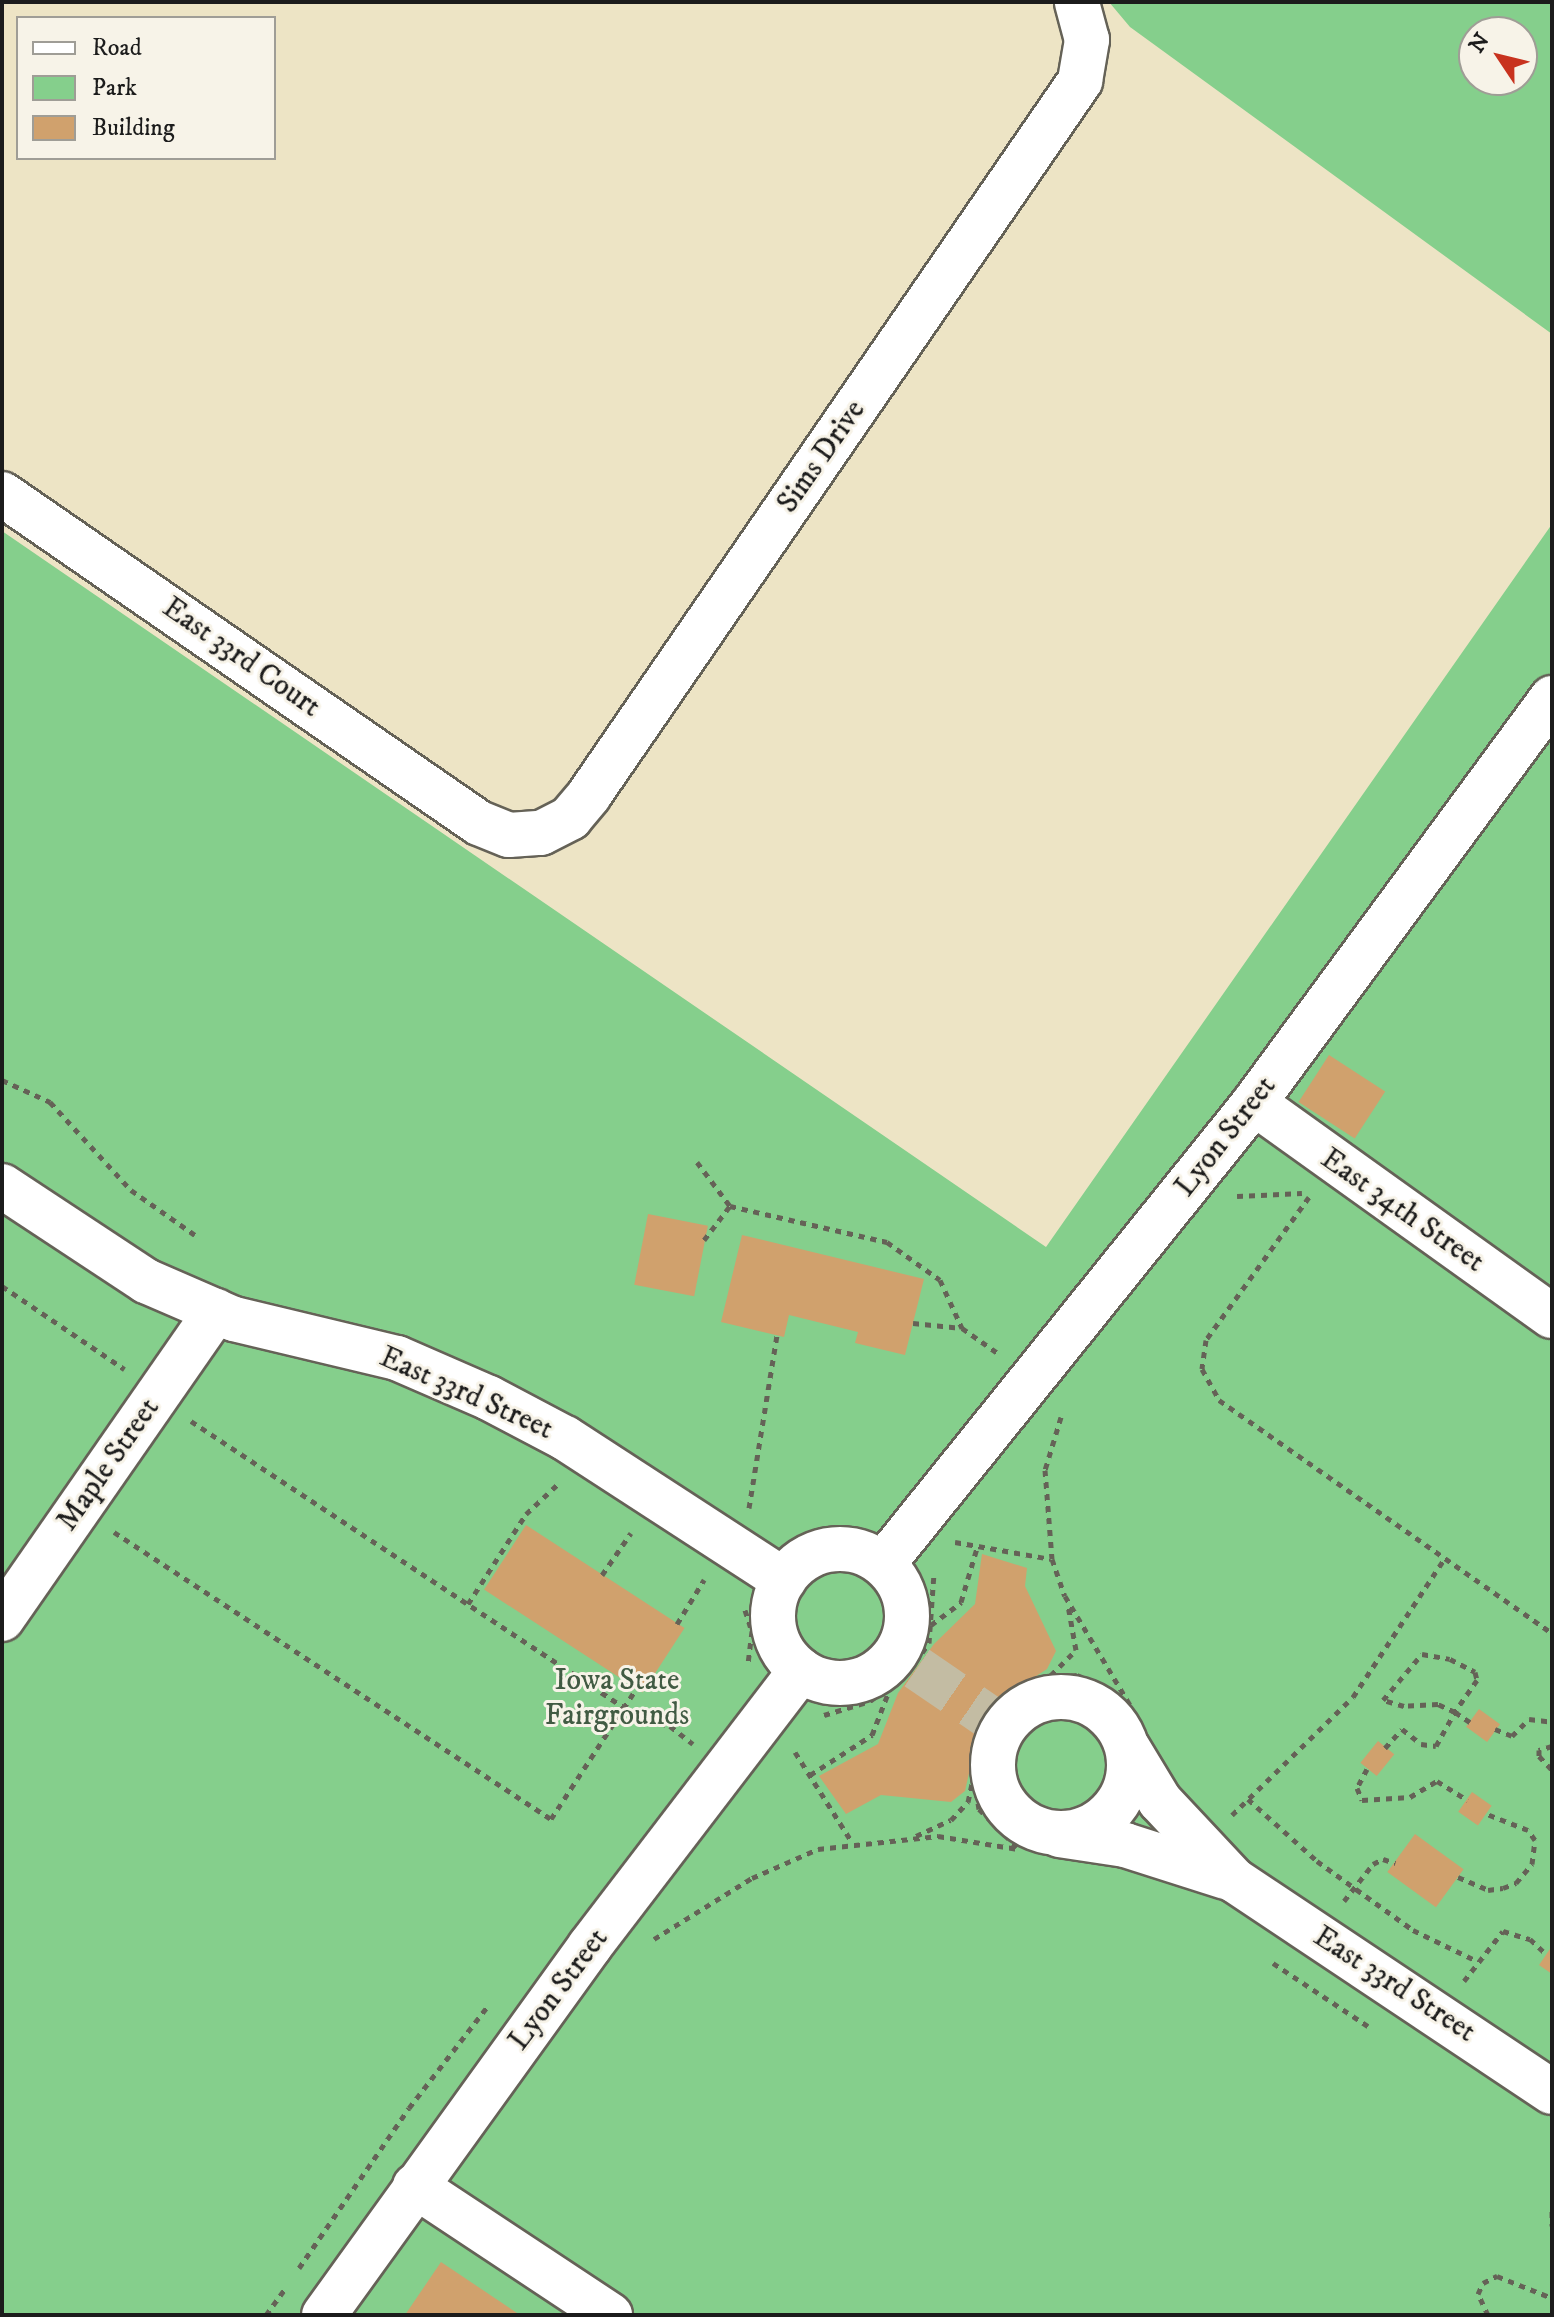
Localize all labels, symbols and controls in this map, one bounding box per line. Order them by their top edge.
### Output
legend [16,16,276,160]
north arrow [1458,16,1538,96]
text: N [1463,28,1496,58]
text: Road [92,33,142,63]
text: Park [92,73,137,103]
text: Building [92,113,175,143]
street label: Sims Drive [770,394,874,520]
street label: East 33rd Court [155,590,327,726]
street label: Lyon Street [1168,1070,1284,1204]
street label: East 34th Street [1313,1141,1491,1281]
street label: East 33rd Street [374,1340,558,1448]
street label: Maple Street [50,1392,168,1538]
park label: Iowa State Fairgrounds [545,1663,689,1734]
street label: East 33rd Street [1306,1919,1482,2051]
street label: Lyon Street [502,1922,616,2058]

